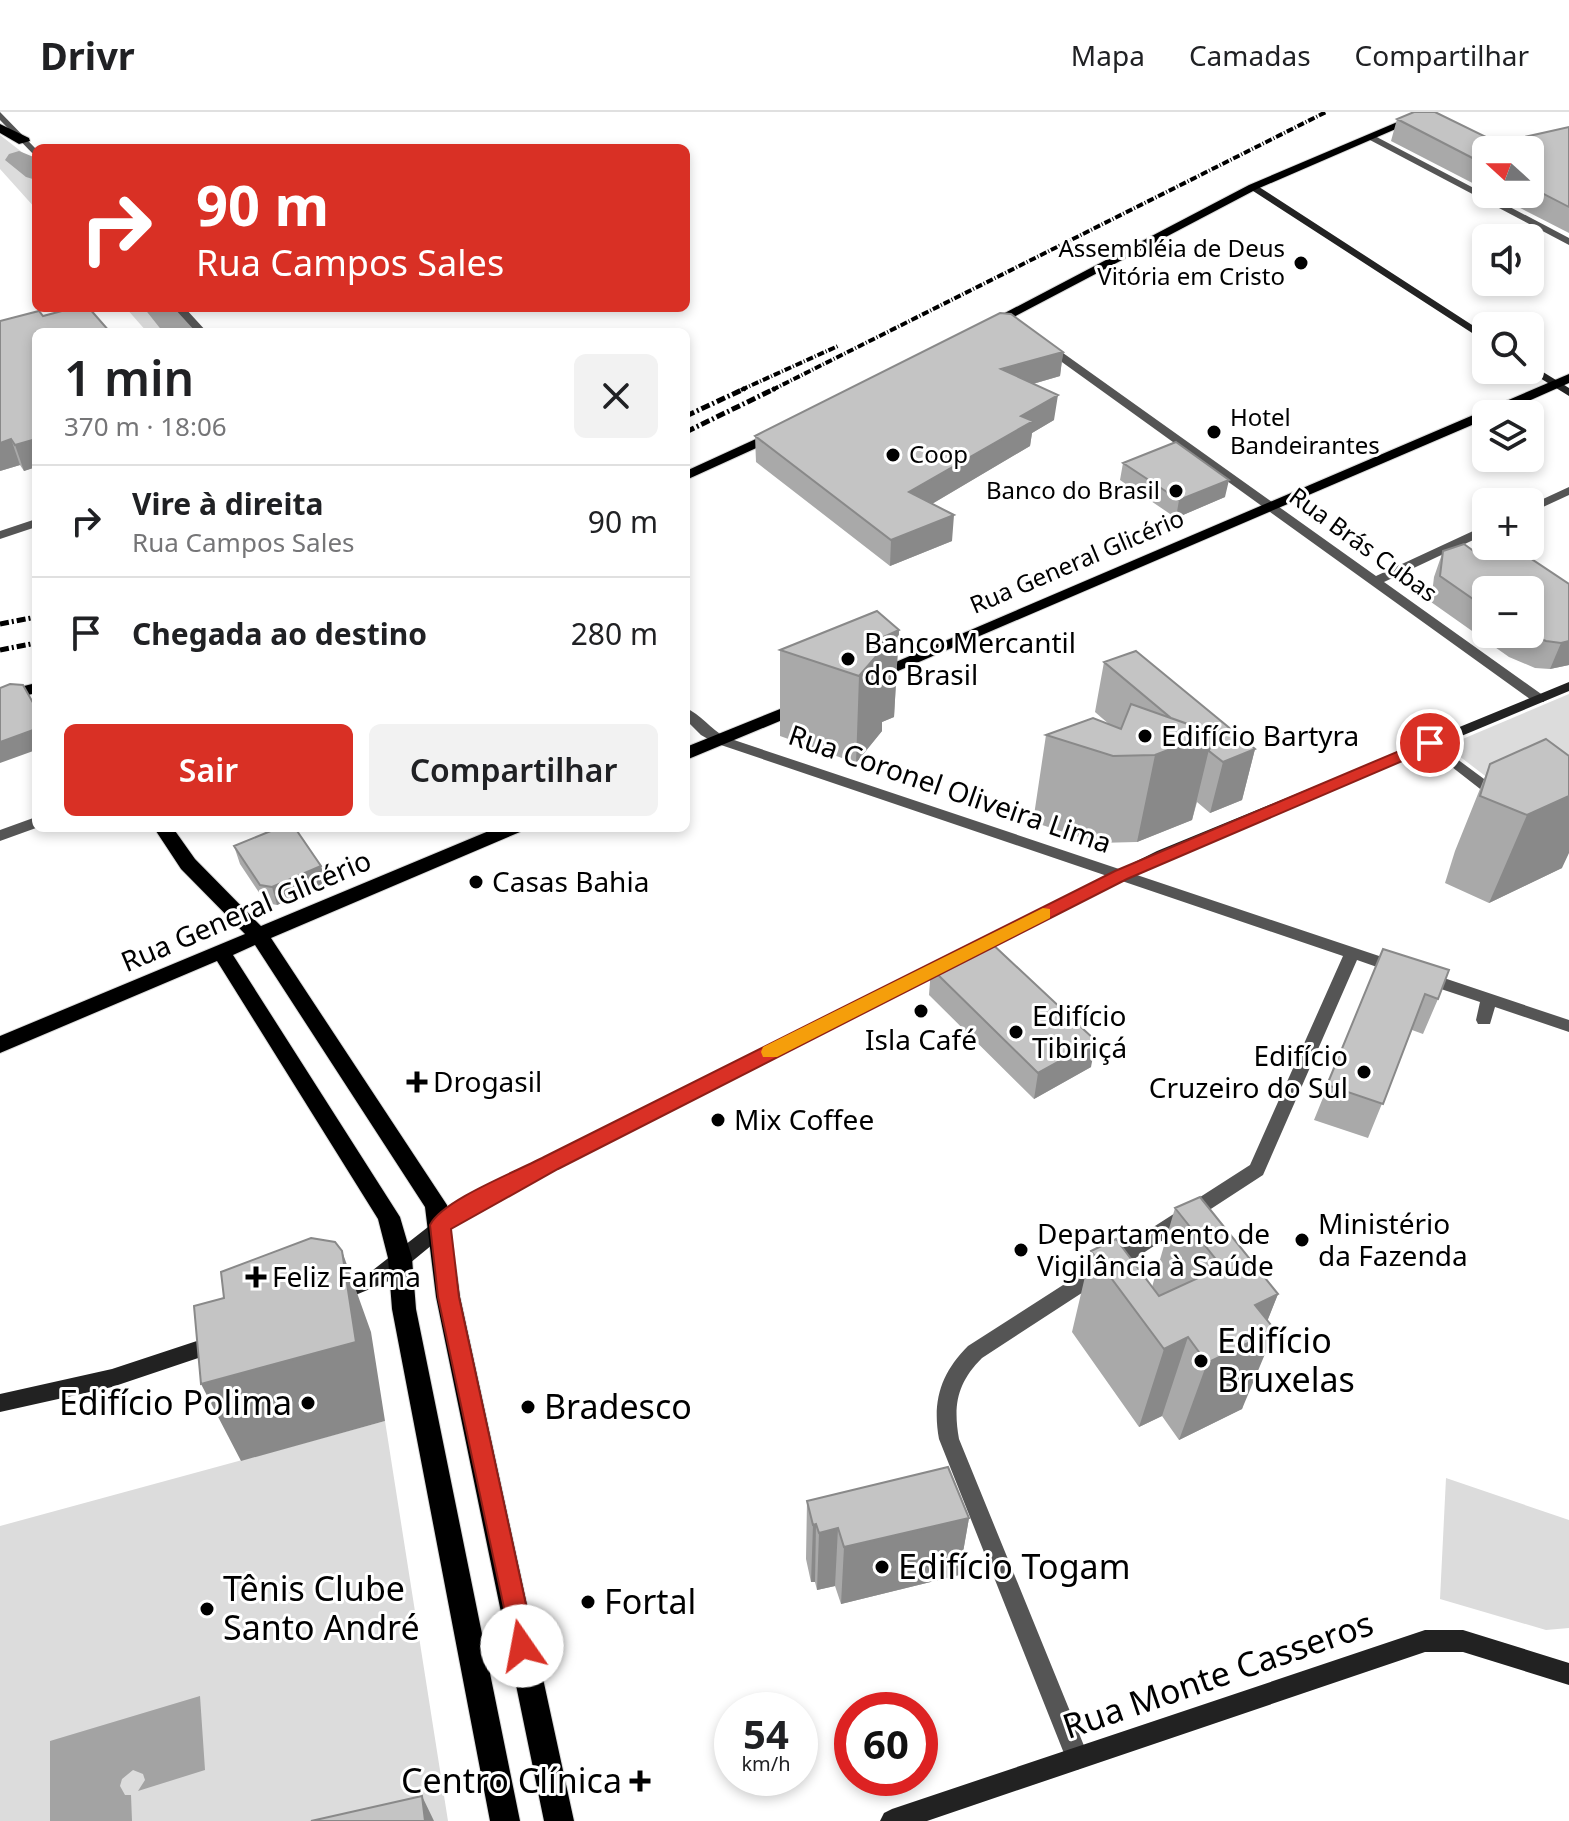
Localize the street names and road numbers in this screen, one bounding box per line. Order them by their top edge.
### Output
street label: Rua Brás Cubas [1283,479,1445,609]
street label: Rua General Glicério [964,501,1189,621]
street label: Rua Coronel Oliveira Lima [784,715,1117,861]
street label: Rua General Glicério [115,840,376,980]
street label: Rua Monte Casseros [1056,1599,1379,1749]

